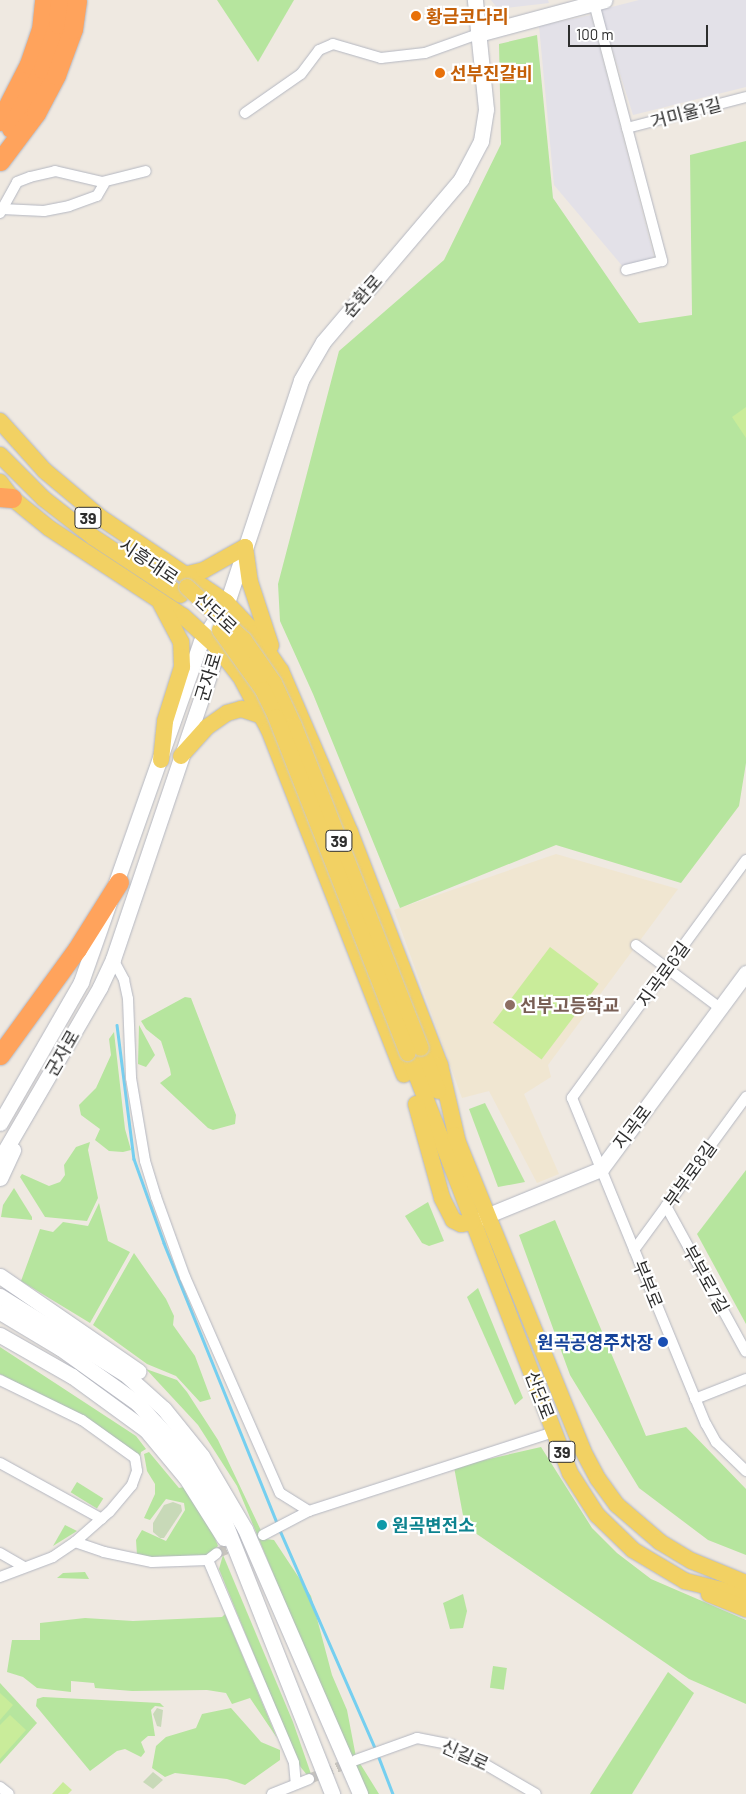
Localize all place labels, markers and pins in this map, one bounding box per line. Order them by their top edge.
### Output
place label: 황금코다리 [426,5,509,27]
marker: 황금코다리 [410,10,422,22]
place label: 선부진갈비 [450,62,533,84]
marker: 선부진갈비 [434,67,446,79]
place label: 선부고등학교 [520,994,619,1016]
marker: 선부고등학교 [504,999,516,1011]
place label: 원곡공영주차장 [537,1331,653,1353]
marker: 원곡공영주차장 [657,1336,669,1348]
place label: 원곡변전소 [392,1514,475,1536]
marker: 원곡변전소 [376,1519,388,1531]

